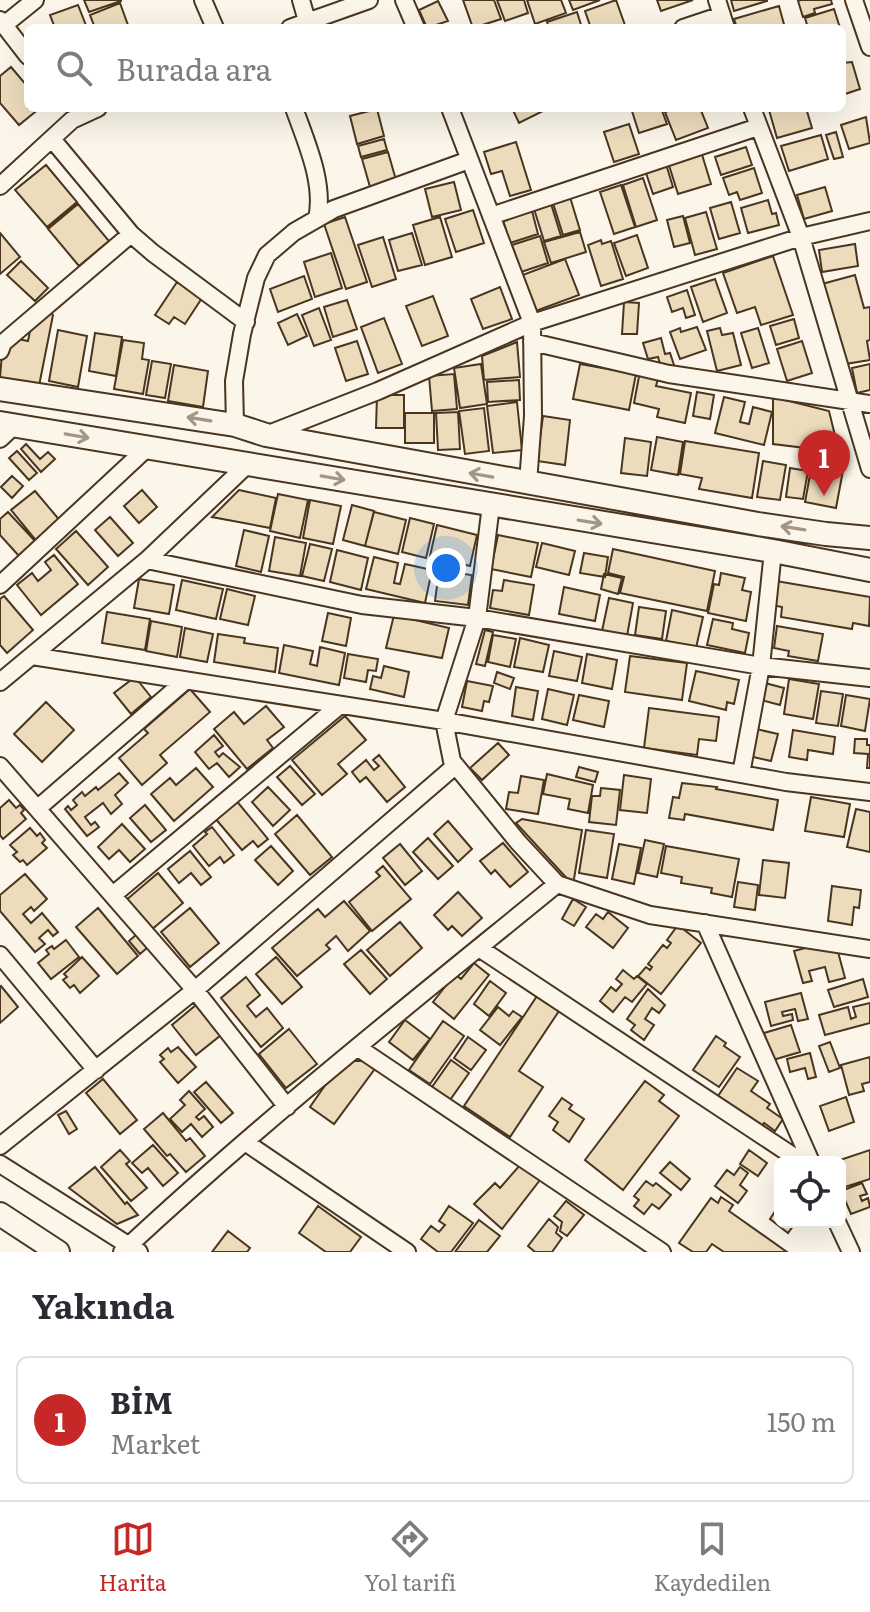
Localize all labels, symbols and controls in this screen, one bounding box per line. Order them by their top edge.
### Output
search box [24,24,846,112]
icon: search [52,46,96,90]
text: Burada ara [116,46,272,90]
one-way arrow [187,411,212,426]
one-way arrow [64,429,89,444]
pin: 1 [798,430,850,496]
one-way arrow [469,466,495,481]
one-way arrow [320,471,346,486]
one-way arrow [577,515,602,530]
one-way arrow [780,520,806,535]
your location [426,548,466,588]
map controls [774,1156,846,1228]
button: locate [774,1156,846,1228]
text: Yakında [32,1279,174,1329]
text: BİM [110,1379,173,1423]
text: 1 [55,1401,65,1440]
text: 150 m [767,1401,836,1440]
text: Market [110,1423,200,1462]
tab: Harita [99,1517,167,1598]
tab: Yol tarifi [364,1517,456,1598]
tab: Kaydedilen [654,1517,771,1598]

